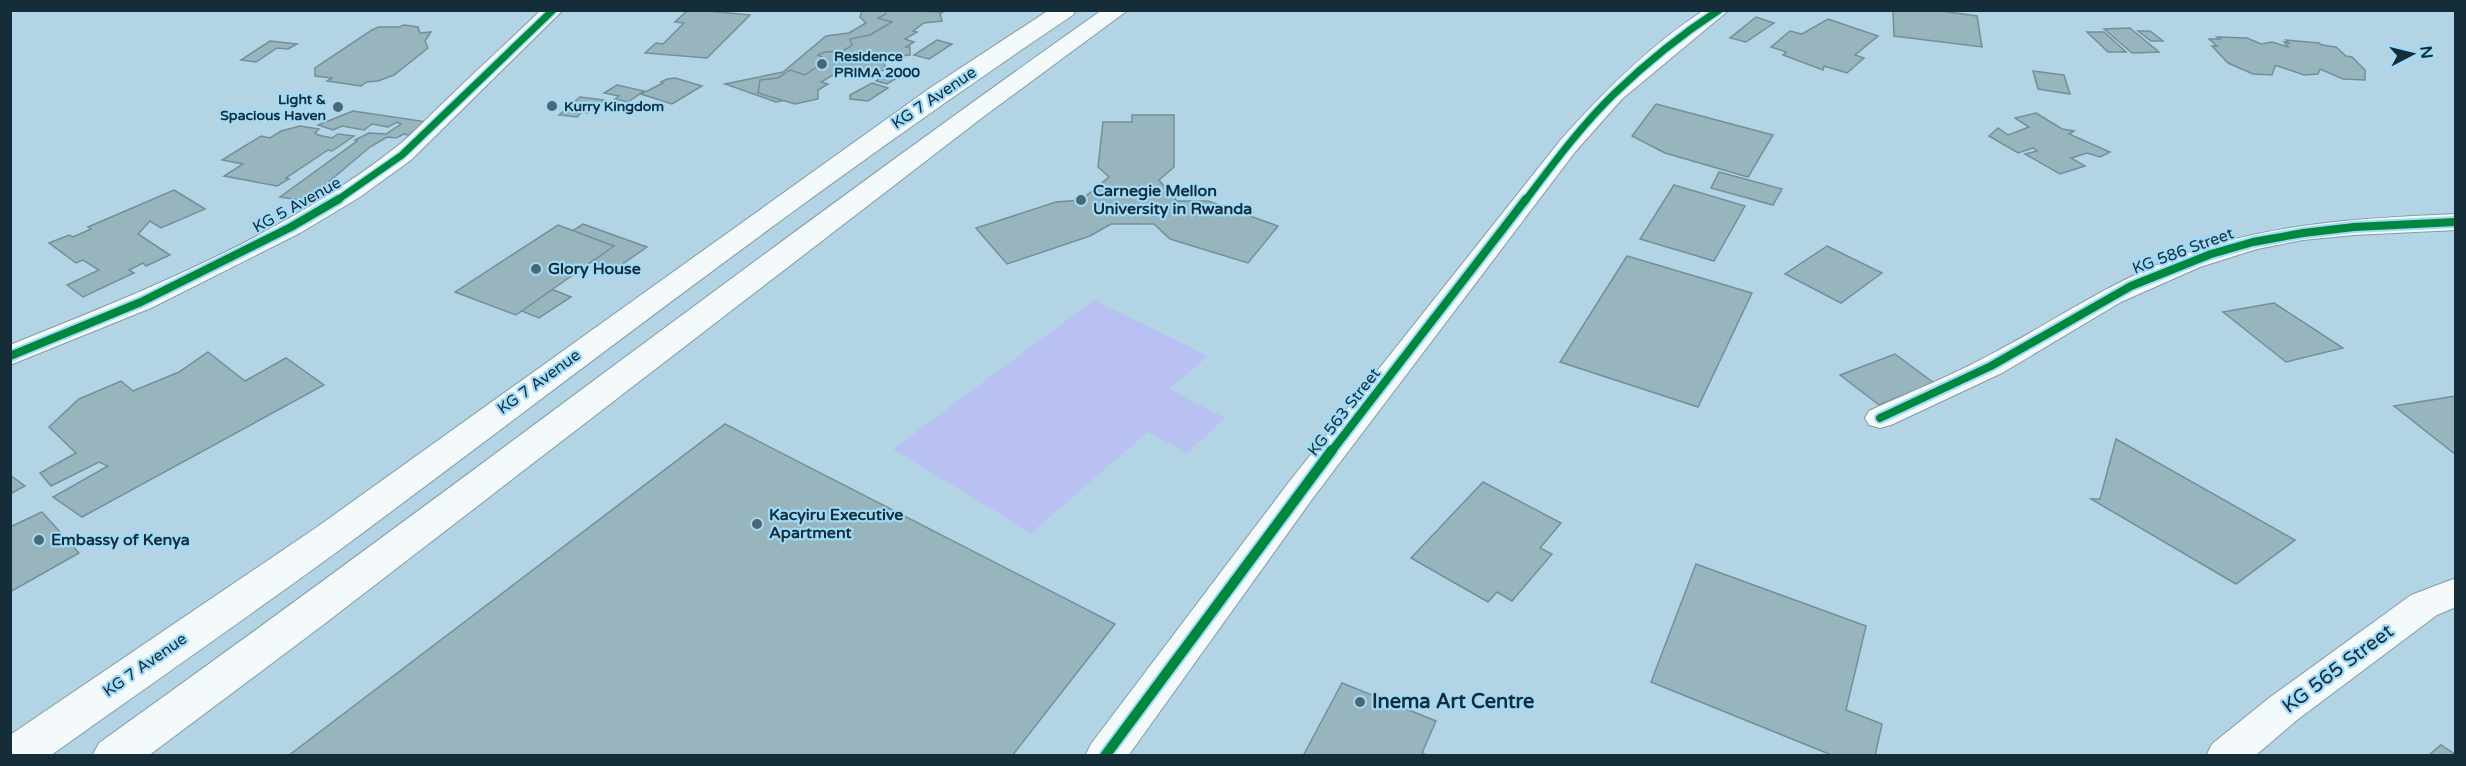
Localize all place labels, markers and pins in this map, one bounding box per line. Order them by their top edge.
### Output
place label: Residence PRIMA 2000 [834,48,920,81]
marker: Residence PRIMA 2000 [815,57,829,71]
place label: Light & Spacious Haven [220,91,326,124]
place label: Kurry Kingdom [564,98,664,115]
marker: Kurry Kingdom [545,99,559,113]
marker: Light & Spacious Haven [331,100,345,114]
place label: Carnegie Mellon University in Rwanda [1093,181,1252,219]
marker: Carnegie Mellon University in Rwanda [1074,193,1088,207]
place label: Glory House [548,259,641,279]
marker: Glory House [529,262,543,276]
place label: Kacyiru Executive Apartment [769,505,903,543]
marker: Kacyiru Executive Apartment [750,517,764,531]
place label: Embassy of Kenya [51,530,190,550]
marker: Embassy of Kenya [32,533,46,547]
place label: Inema Art Centre [1372,690,1534,714]
marker: Inema Art Centre [1353,695,1367,709]

